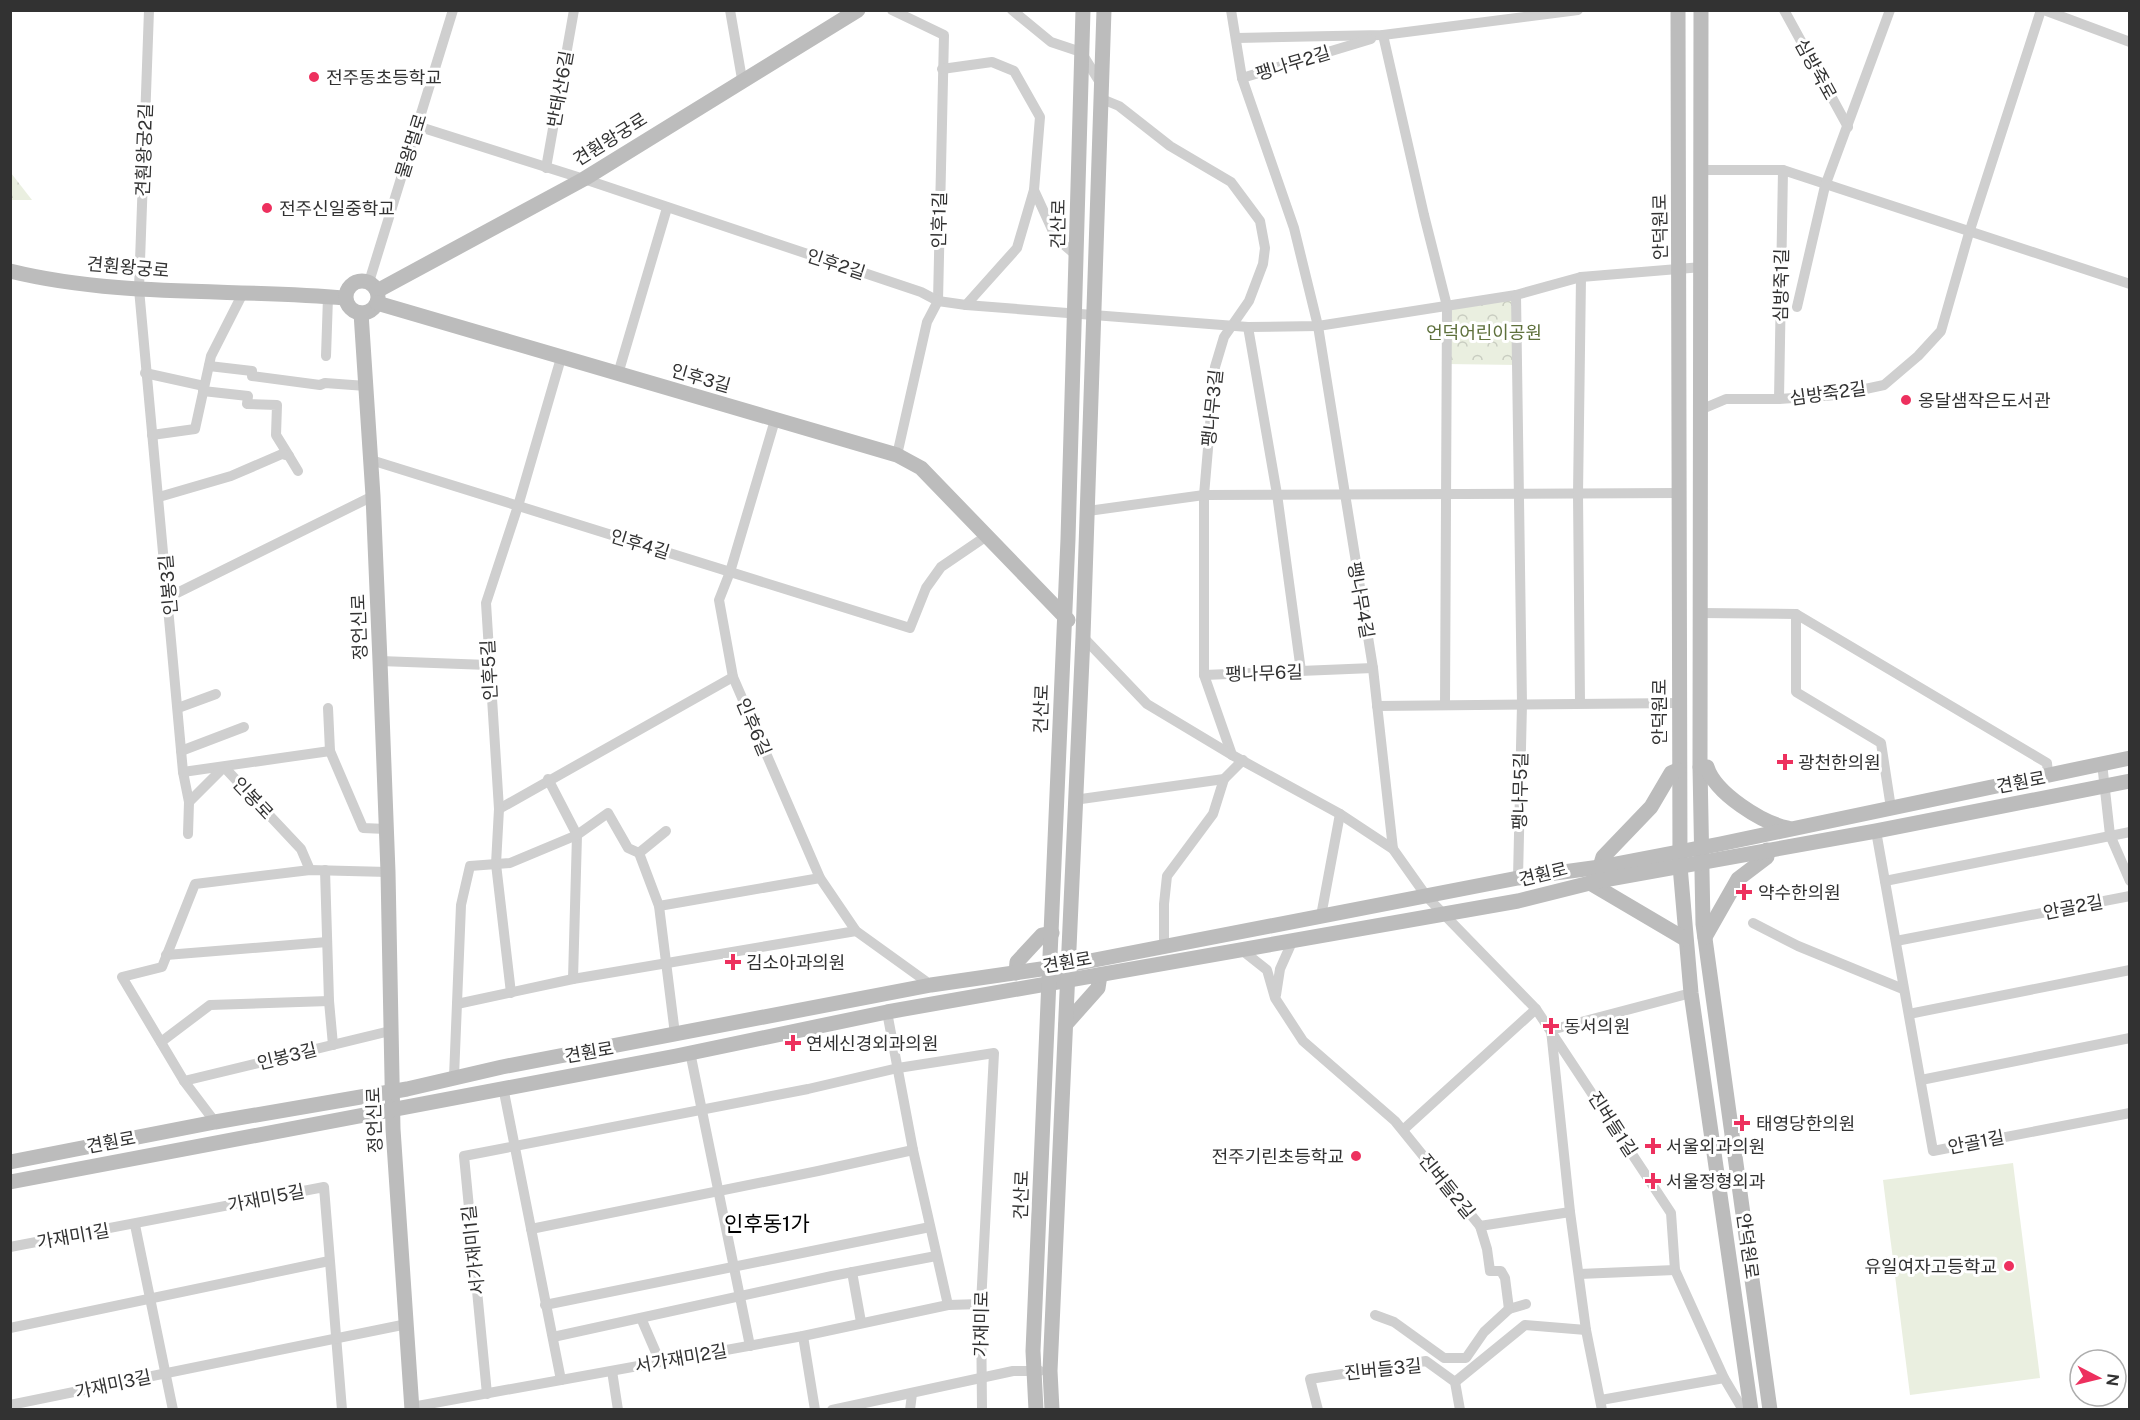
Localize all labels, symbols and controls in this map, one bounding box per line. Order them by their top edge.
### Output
street label: 심방죽로 [1791,35,1841,103]
street label: 팽나무2길 [1253,42,1333,84]
street label: 반태산6길 [543,49,577,129]
place label: 전주동초등학교 [326,67,442,88]
marker: 전주동초등학교 [307,70,321,84]
street label: 견훤왕궁2길 [132,103,156,197]
street label: 견훤왕궁로 [569,108,651,170]
street label: 물왕멀로 [391,111,431,181]
street label: 인후1길 [928,191,950,249]
street label: 안덕원로 [1649,194,1671,260]
place label: 전주신일중학교 [279,198,395,219]
street label: 건산로 [1047,199,1069,249]
marker: 전주신일중학교 [260,201,274,215]
street label: 인후2길 [804,245,868,283]
street label: 심방죽1길 [1770,248,1792,322]
street label: 견훤왕궁로 [86,253,170,281]
park label: 언덕어린이공원 [1426,322,1542,343]
street label: 인후3길 [669,359,733,397]
street label: 팽나무3길 [1198,368,1226,448]
street label: 심방죽2길 [1788,377,1868,409]
place label: 옹달샘작은도서관 [1918,390,2051,411]
marker: 옹달샘작은도서관 [1899,393,1913,407]
street label: 인후4길 [608,525,672,563]
street label: 인봉3길 [155,554,181,616]
street label: 팽나무4길 [1344,560,1378,640]
street label: 정언신로 [347,594,371,660]
street label: 인후5길 [477,639,501,701]
street label: 팽나무6길 [1225,661,1303,685]
street label: 안덕원로 [1649,679,1670,745]
street label: 건산로 [1030,684,1052,734]
street label: 인후6길 [732,695,776,759]
street label: 팽나무5길 [1509,752,1531,830]
place label: 광천한의원 [1798,752,1881,773]
marker: 광천한의원 [1776,753,1794,771]
street label: 견훤로 [1995,767,2047,797]
street label: 인봉로 [228,773,278,823]
street label: 견훤로 [1516,858,1570,890]
place label: 약수한의원 [1758,882,1841,903]
marker: 약수한의원 [1735,883,1753,901]
street label: 안골2길 [2041,891,2105,923]
street label: 견훤로 [1041,947,1093,977]
place label: 김소아과의원 [746,952,845,973]
marker: 김소아과의원 [724,953,742,971]
place label: 동서의원 [1564,1016,1630,1037]
marker: 동서의원 [1542,1017,1560,1035]
place label: 연세신경외과의원 [806,1033,938,1054]
marker: 연세신경외과의원 [784,1034,802,1052]
street label: 견훤로 [563,1037,615,1067]
street label: 인봉3길 [255,1038,319,1074]
street label: 정언신로 [362,1087,386,1153]
street label: 진버들1길 [1584,1087,1642,1161]
place label: 태영당한의원 [1756,1113,1855,1134]
marker: 태영당한의원 [1733,1114,1751,1132]
street label: 안골1길 [1946,1126,2006,1158]
street label: 견훤로 [85,1127,137,1157]
place label: 서울외과의원 [1666,1136,1765,1157]
marker: 서울외과의원 [1644,1137,1662,1155]
place label: 전주기린초등학교 [1212,1146,1344,1167]
marker: 전주기린초등학교 [1349,1149,1363,1163]
street label: 진버들2길 [1415,1149,1479,1223]
street label: 건산로 [1010,1170,1032,1220]
place label: 서울정형외과 [1666,1171,1766,1192]
marker: 서울정형외과 [1644,1172,1662,1190]
street label: 가재미5길 [226,1180,306,1216]
street label: 서가재미1길 [458,1204,488,1296]
district label: 인후동1가 [724,1211,810,1236]
street label: 안덕원로 [1733,1212,1763,1280]
street label: 가재미1길 [35,1219,111,1253]
place label: 유일여자고등학교 [1865,1256,1997,1277]
marker: 유일여자고등학교 [2002,1259,2016,1273]
street label: 가재미로 [970,1291,992,1357]
street label: 서가재미2길 [633,1340,729,1376]
north arrow [2068,1348,2128,1408]
street label: 진버들3길 [1343,1355,1423,1383]
street label: 가재미3길 [73,1366,153,1402]
text: N [2102,1372,2123,1387]

